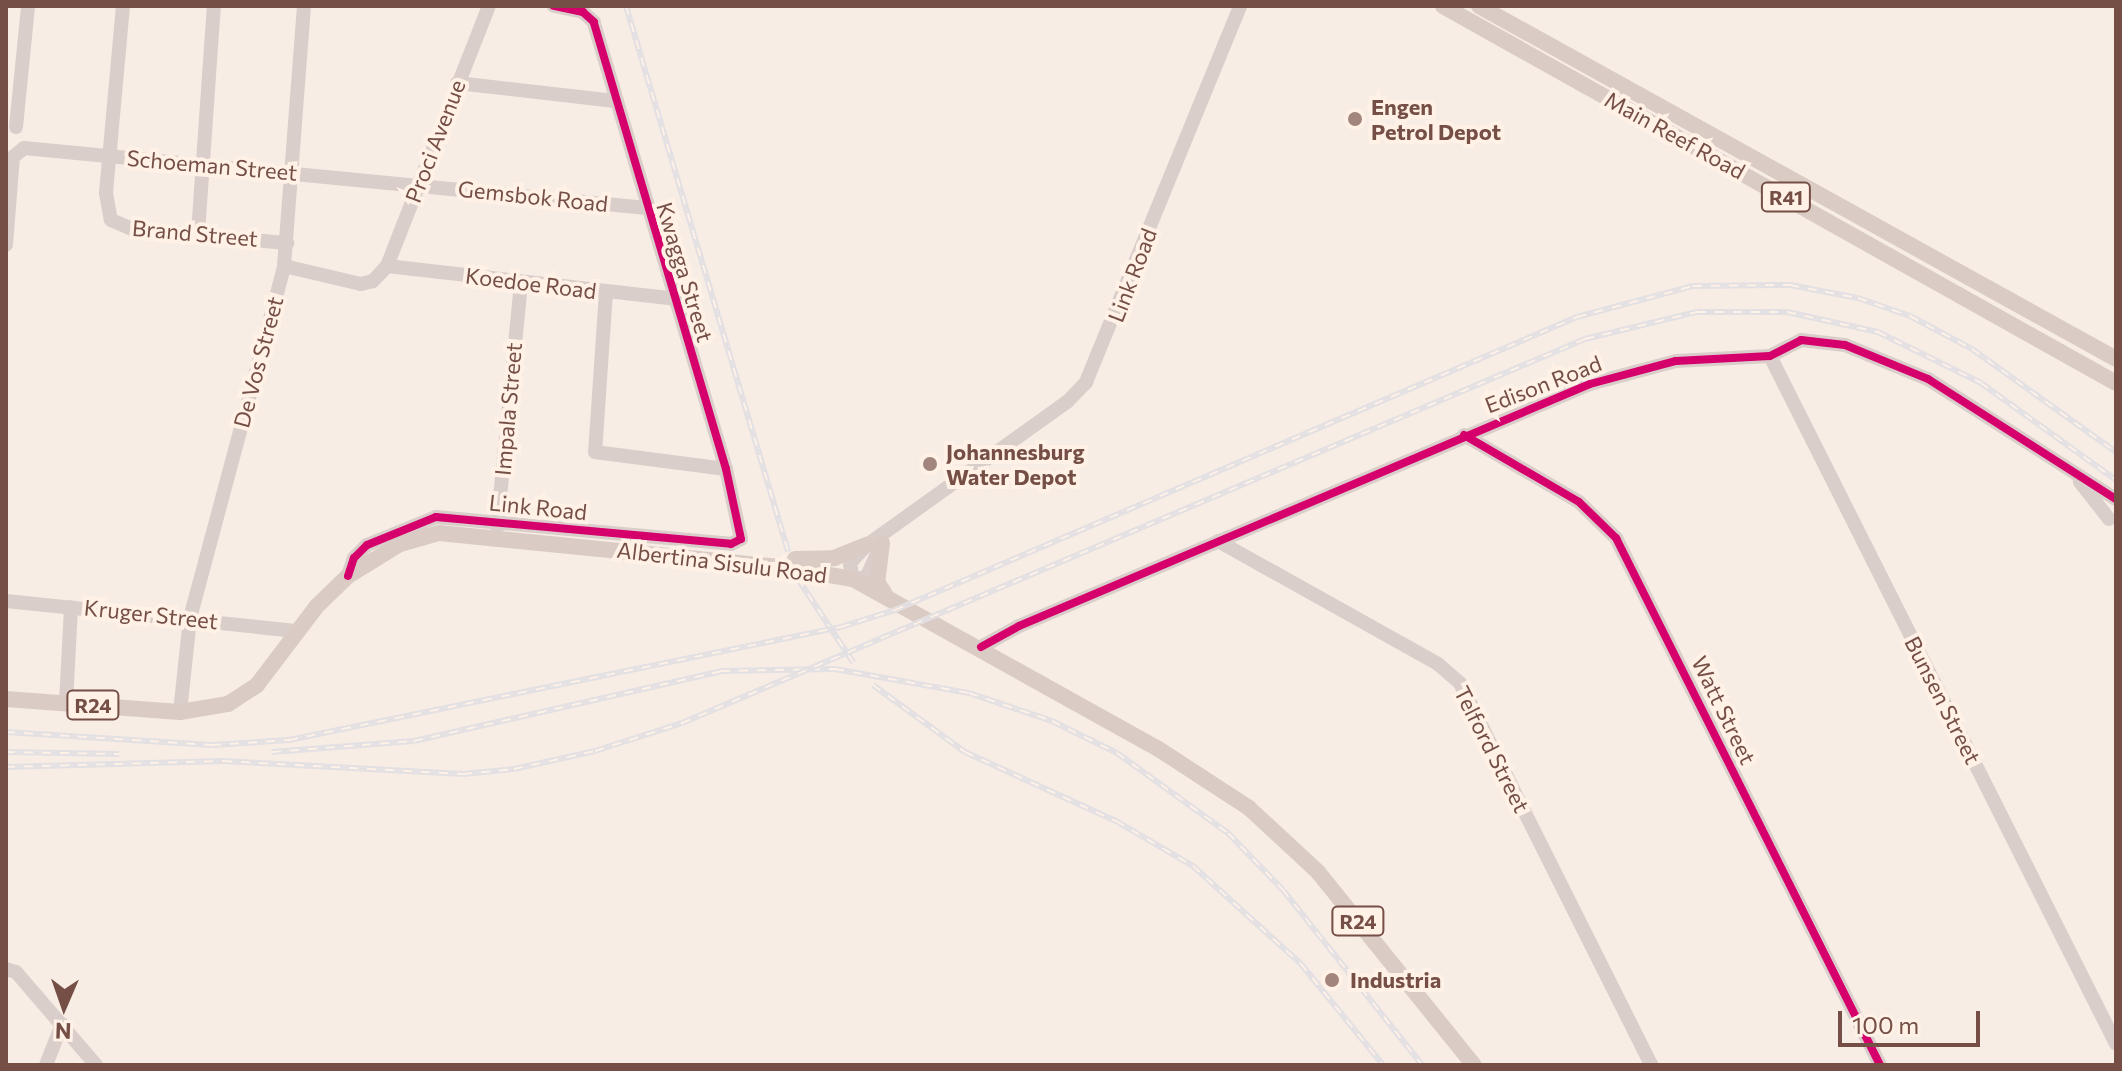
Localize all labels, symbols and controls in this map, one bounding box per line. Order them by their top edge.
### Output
street label: Proci Avenue [399,76,471,206]
street label: Main Reef Road [1600,86,1750,184]
place label: Engen Petrol Depot [1371,93,1501,144]
marker: Engen Petrol Depot [1346,110,1364,128]
street label: Schoeman Street [126,144,298,186]
street label: Gemsbok Road [457,175,609,217]
road number: R41 [1760,181,1812,213]
street label: Kwagga Street [651,199,719,345]
street label: Brand Street [131,214,259,252]
street label: Link Road [1102,224,1162,326]
street label: Koedoe Road [464,262,598,304]
street label: De Vos Street [228,293,288,431]
street label: Impala Street [489,341,527,477]
street label: Edison Road [1481,350,1605,418]
place label: Johannesburg Water Depot [946,438,1085,490]
marker: Johannesburg Water Depot [921,455,939,473]
street label: Link Road [488,489,588,525]
street label: Albertina Sisulu Road [615,536,829,588]
street label: Kruger Street [83,594,219,634]
street label: Bunsen Street [1900,632,1986,768]
street label: Watt Street [1686,652,1762,768]
street label: Telford Street [1449,681,1535,817]
road number: R24 [65,689,121,721]
road number: R24 [1330,905,1386,937]
north arrow [24,967,104,1047]
place label: Industria [1350,967,1441,993]
marker: Industria [1321,969,1343,991]
scale bar [1842,995,1984,1045]
text: 100 m [1852,1010,1919,1039]
text: N [54,1018,72,1045]

